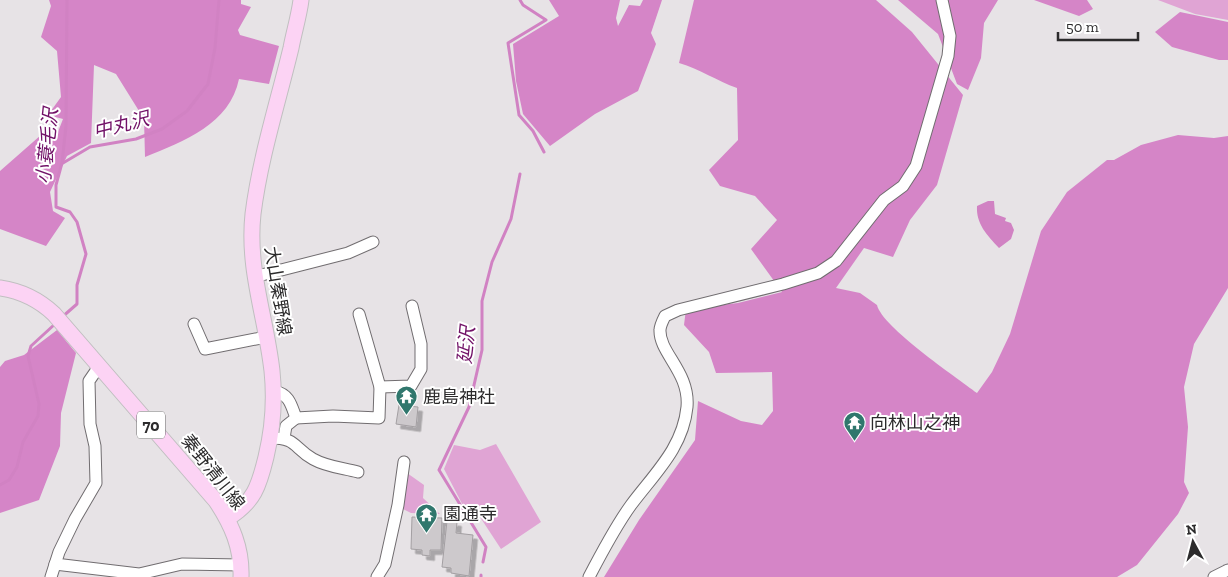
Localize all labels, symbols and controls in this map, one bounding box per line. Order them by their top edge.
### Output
scale bar [1058,10,1138,42]
text: 50 m [1066,18,1099,36]
water label: 小蓑毛沢 [32,104,63,185]
water label: 中丸沢 [91,106,154,143]
street label: 大山秦野線 [260,245,296,337]
water label: 延沢 [453,322,480,365]
temple icon: 鹿島神社 [395,385,419,416]
place label: 鹿島神社 [423,386,495,408]
temple icon: 向林山之神 [842,411,866,442]
road number: 70 [137,412,165,438]
place label: 向林山之神 [870,412,960,434]
street label: 秦野清川線 [177,430,249,514]
temple icon: 園通寺 [415,502,439,533]
place label: 園通寺 [443,503,497,525]
north arrow [1168,517,1218,567]
text: N [1185,520,1198,539]

